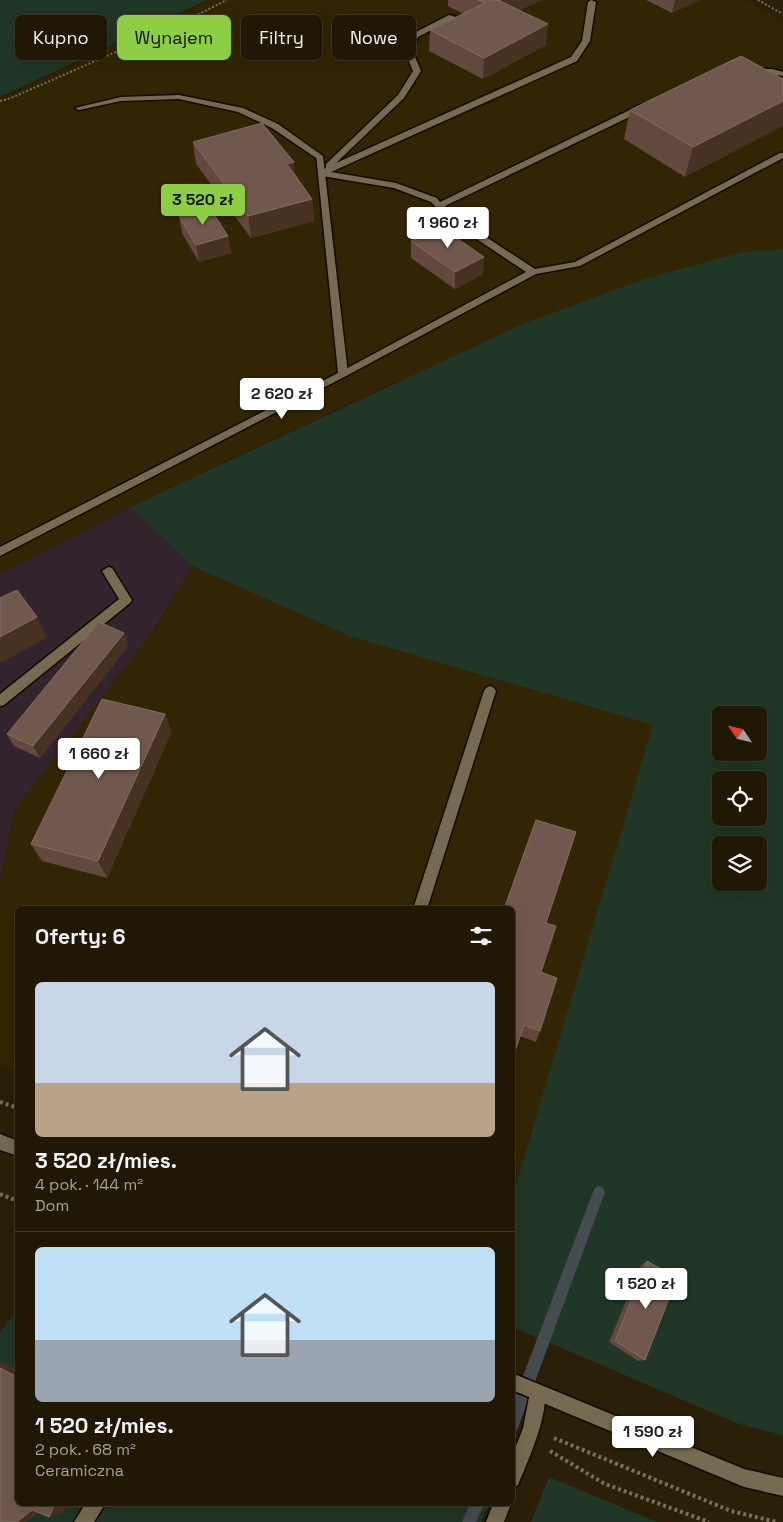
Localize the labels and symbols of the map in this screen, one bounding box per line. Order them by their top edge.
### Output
pin: 3 520 zł [151,184,255,226]
pin: 1 960 zł [396,206,500,249]
pin: 2 620 zł [230,378,334,420]
north arrow [712,706,768,761]
pin: 1 660 zł [47,738,151,780]
pin: 1 520 zł [594,1268,698,1310]
pin: 1 590 zł [601,1416,705,1458]

